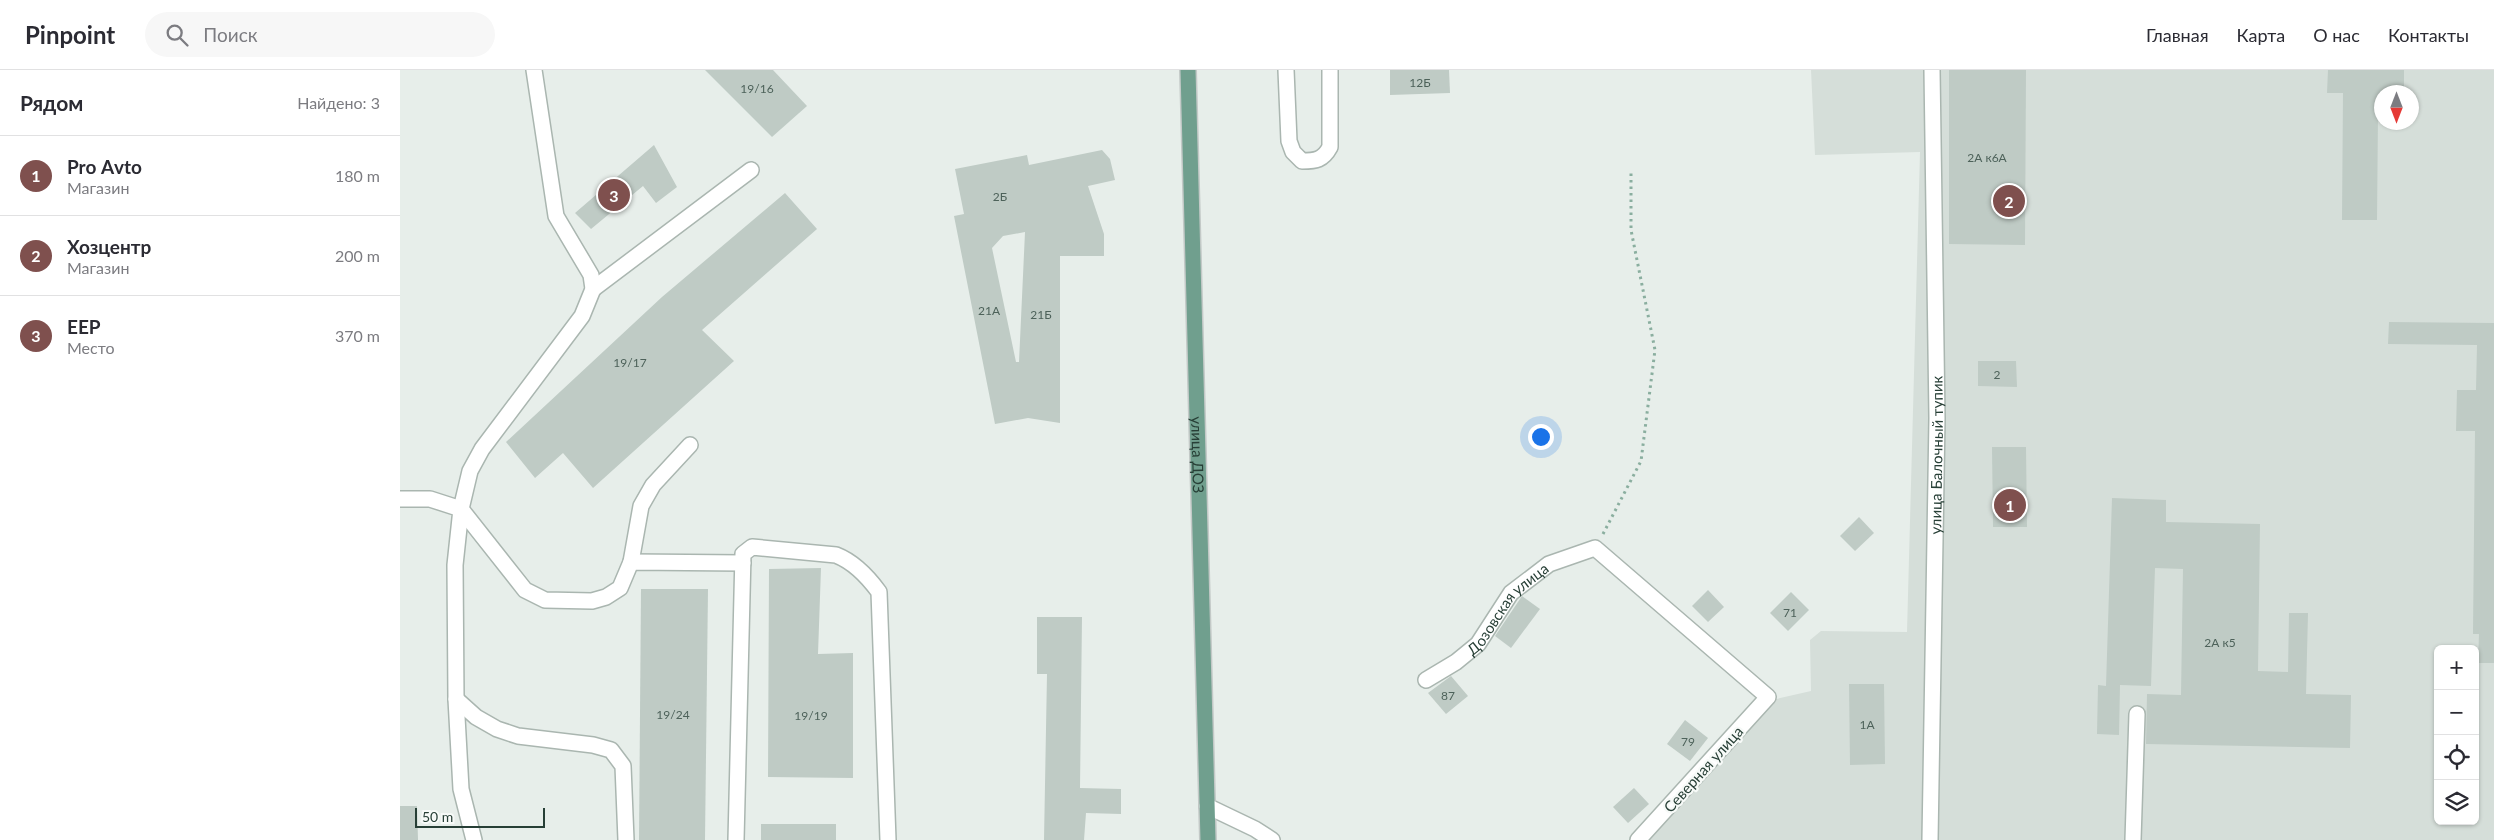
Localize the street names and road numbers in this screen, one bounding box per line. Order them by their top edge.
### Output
street label: улица Балочный тупик [1926,375,1946,534]
street label: улица ДОЗ [1188,416,1208,493]
street label: Дозовская улица [1463,559,1552,659]
street label: Северная улица [1660,722,1746,816]

